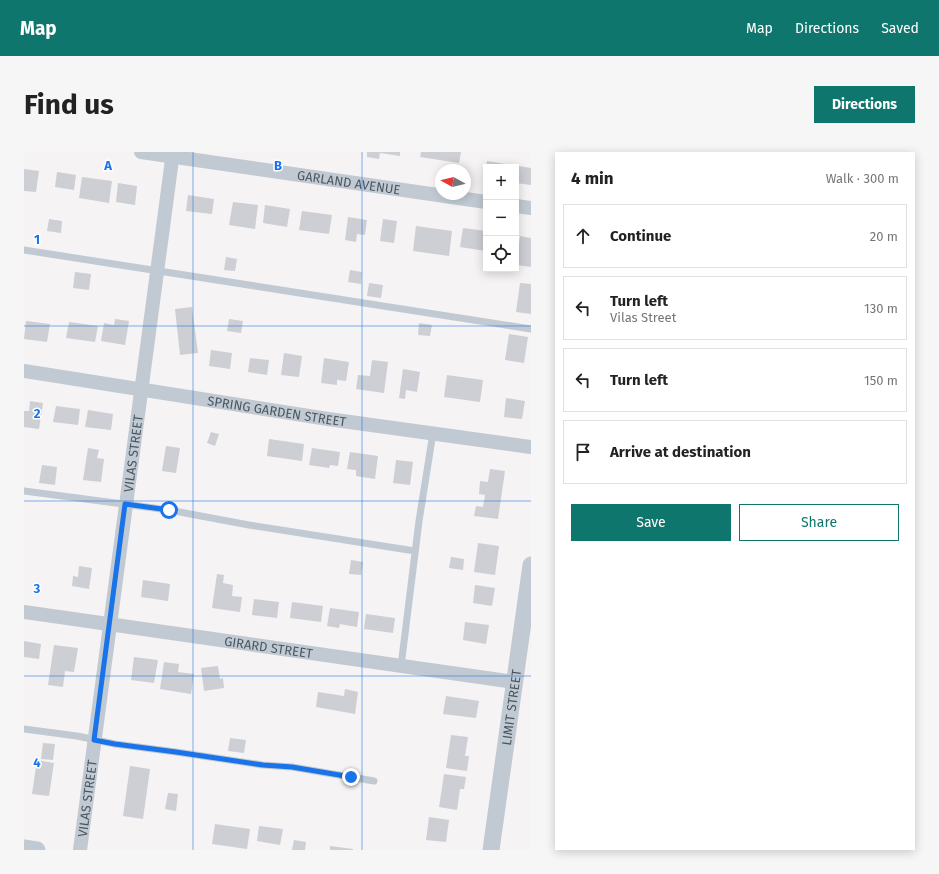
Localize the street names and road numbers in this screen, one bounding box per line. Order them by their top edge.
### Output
street label: GARLAND AVENUE [296,167,401,197]
street label: SPRING GARDEN STREET [206,393,347,429]
street label: VILAS STREET [120,414,145,493]
street label: GIRARD STREET [223,633,314,661]
street label: LIMIT STREET [498,668,524,746]
street label: VILAS STREET [74,759,99,838]

